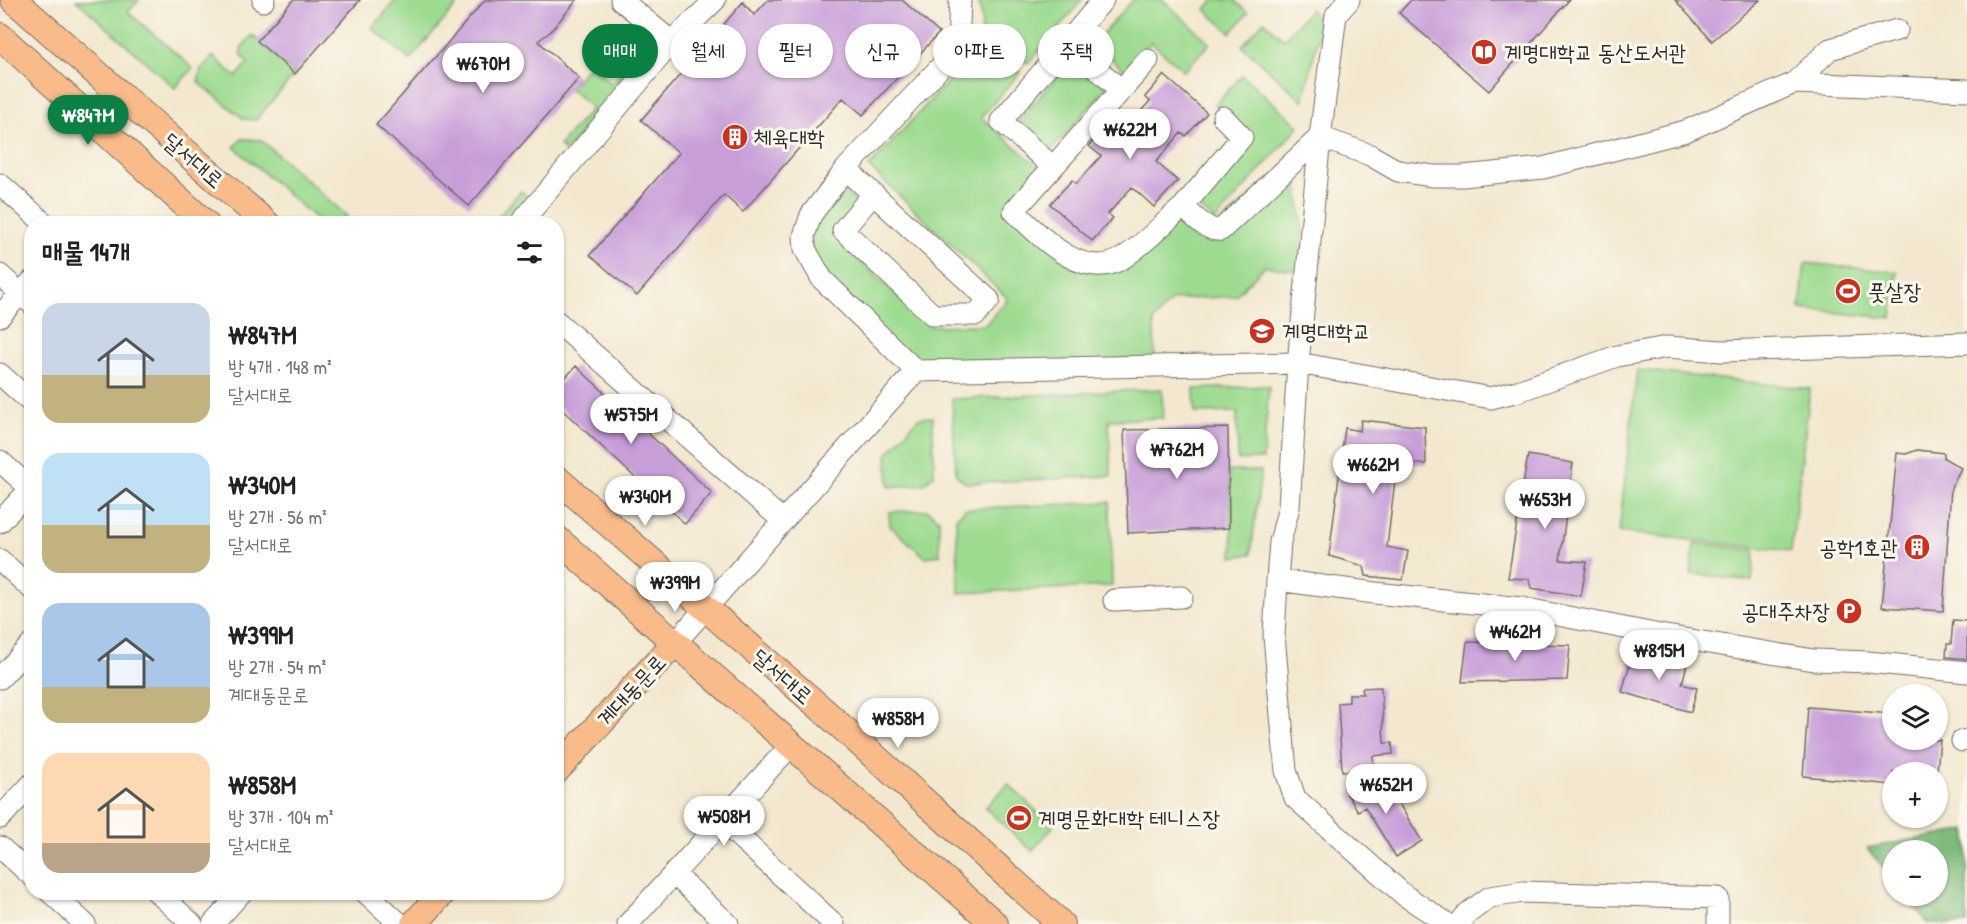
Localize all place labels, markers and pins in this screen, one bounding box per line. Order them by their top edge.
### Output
library icon: 계명대학교 동산도서관 [1469,37,1499,67]
place label: 계명대학교 동산도서관 [1504,37,1686,67]
pin: ₩670M [441,43,525,94]
pin: ₩847M [46,95,130,146]
pin: ₩622M [1088,109,1172,160]
building icon: 체육대학 [720,122,750,152]
place label: 체육대학 [754,122,825,152]
sports icon: 풋살장 [1833,276,1863,306]
place label: 풋살장 [1868,276,1921,306]
school or university icon: 계명대학교 [1247,316,1277,346]
place label: 계명대학교 [1282,316,1371,346]
pin: ₩575M [589,394,673,445]
pin: ₩762M [1135,429,1219,480]
pin: ₩662M [1331,444,1415,495]
pin: ₩340M [603,476,687,527]
pin: ₩653M [1503,479,1587,530]
place label: 공학1호관 [1819,532,1898,562]
building icon: 공학1호관 [1902,532,1932,562]
pin: ₩399M [633,562,717,613]
place label: 공대주차장 [1741,596,1830,626]
parking icon: 공대주차장 [1834,596,1864,626]
pin: ₩462M [1473,611,1557,662]
pin: ₩815M [1617,630,1701,681]
pin: ₩858M [856,698,940,749]
pin: ₩652M [1344,764,1428,815]
pin: ₩508M [682,796,766,847]
sports icon: 계명문화대학 테니스장 [1004,803,1034,833]
place label: 계명문화대학 테니스장 [1038,803,1220,833]

